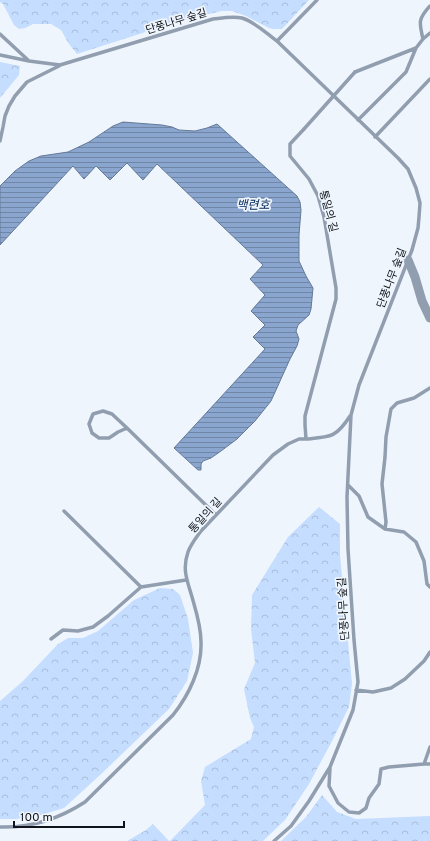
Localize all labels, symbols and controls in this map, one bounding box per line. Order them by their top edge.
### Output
street label: 단풍나무 숲길 [144,6,209,38]
street label: 통일의 길 [316,189,340,234]
water label: 백련호 [236,198,271,214]
street label: 단풍나무 숲길 [374,246,410,310]
street label: 통일의 길 [186,495,225,536]
street label: 단풍나무 숲길 [335,577,353,641]
scale bar [14,803,124,829]
text: 100 m [20,810,53,826]

